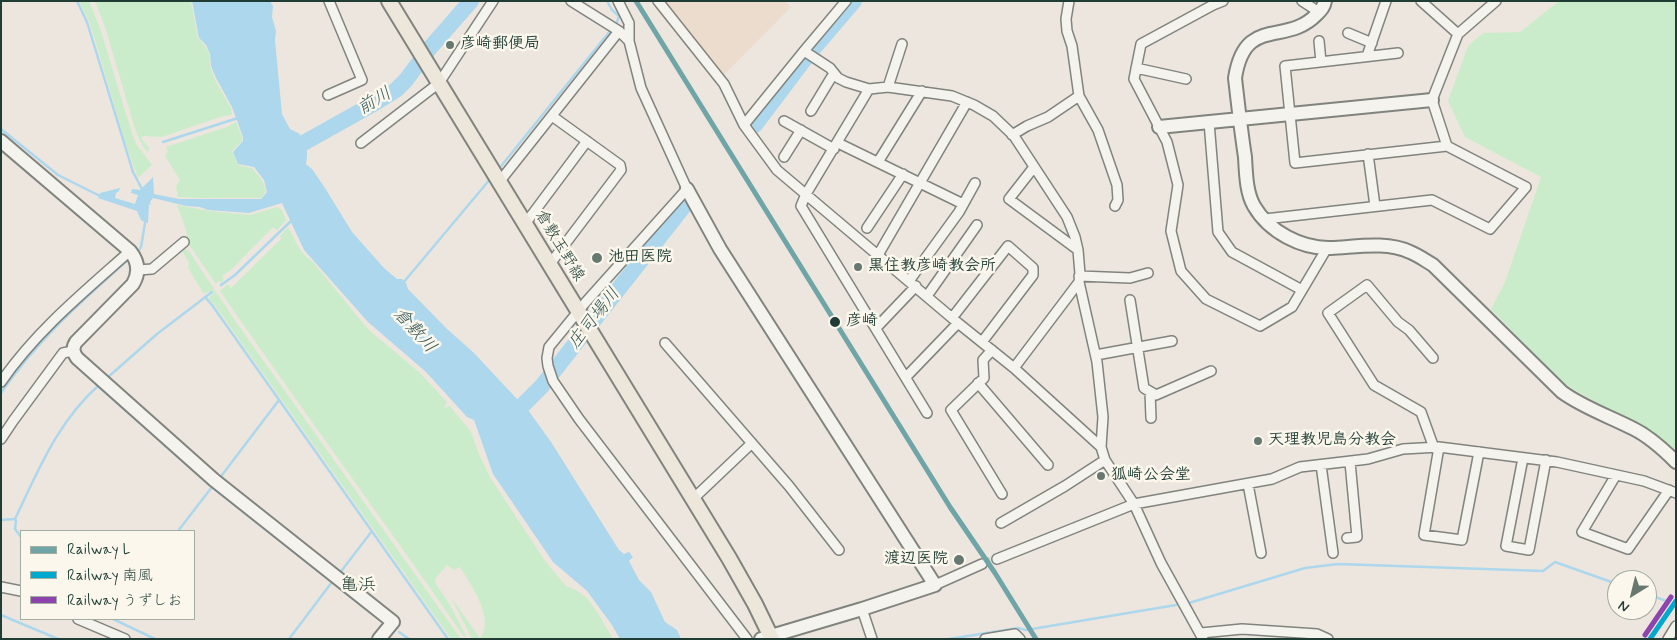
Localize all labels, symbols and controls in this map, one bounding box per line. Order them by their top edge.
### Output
place label: 彦崎郵便局 [460,35,540,55]
marker: 彦崎郵便局 [444,39,456,51]
water label: 前川 [354,83,396,121]
street label: 倉敷玉野線 [530,207,588,285]
place label: 池田医院 [608,248,672,268]
marker: 池田医院 [590,251,604,265]
place label: 黒住教彦崎教会所 [868,257,996,277]
marker: 黒住教彦崎教会所 [852,261,864,273]
water label: 庄司場川 [564,284,626,354]
water label: 倉敷川 [388,304,440,358]
place label: 彦崎 [846,312,878,332]
marker: 彦崎 [828,315,842,329]
place label: 天理教児島分教会 [1268,431,1396,451]
marker: 天理教児島分教会 [1252,435,1264,447]
place label: 狐崎公会堂 [1111,466,1191,486]
marker: 狐崎公会堂 [1095,470,1107,482]
legend [20,530,195,620]
text: Railway L [67,540,130,560]
place label: 渡辺医院 [884,550,948,570]
marker: 渡辺医院 [952,553,966,567]
text: Railway 南風 [67,566,153,586]
north arrow [1607,570,1657,620]
district label: 亀浜 [340,575,376,597]
text: Railway うずしお [67,591,183,611]
text: N [1615,596,1633,616]

